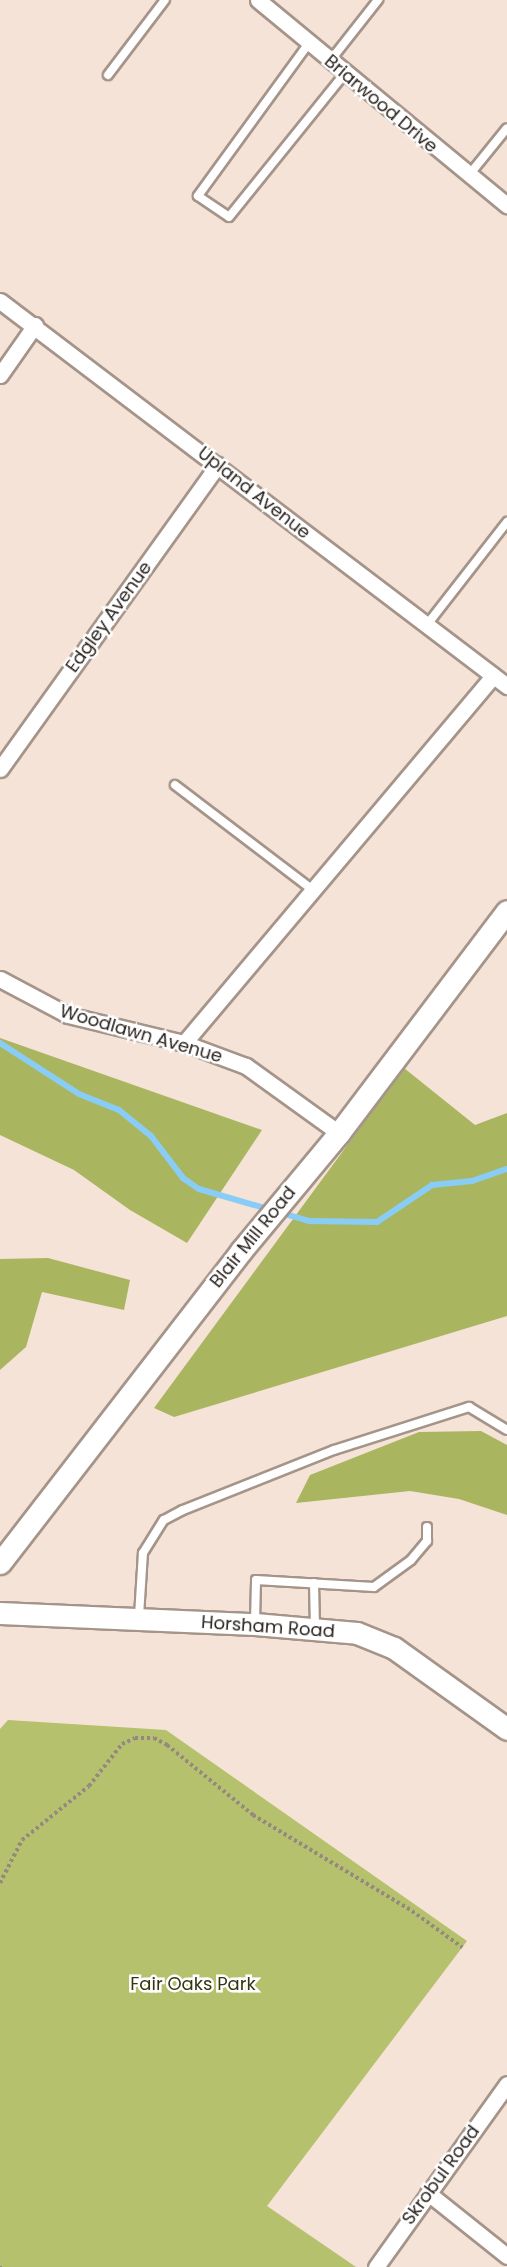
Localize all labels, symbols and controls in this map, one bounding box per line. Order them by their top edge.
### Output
street label: Briarwood Drive [320,50,442,158]
street label: Upland Avenue [193,442,315,544]
street label: Edgley Avenue [62,557,156,677]
street label: Woodlawn Avenue [57,1000,225,1068]
street label: Blair Mill Road [206,1182,300,1292]
street label: Horsham Road [200,1612,336,1642]
park label: Fair Oaks Park [130,1973,256,1995]
street label: Skrobul Road [398,2121,484,2229]

